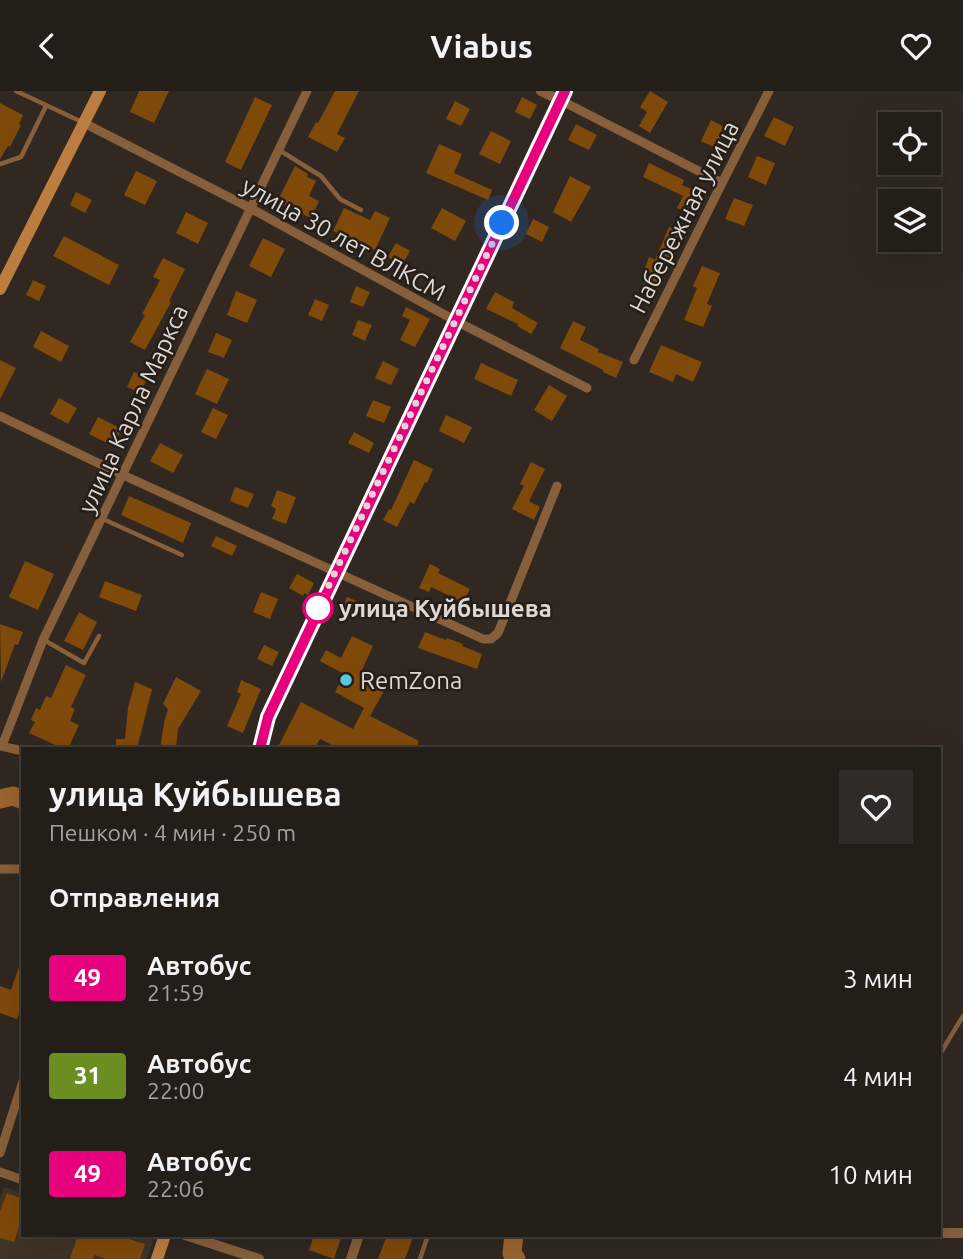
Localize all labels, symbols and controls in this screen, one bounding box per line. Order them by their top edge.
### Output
icon: back [28,27,66,65]
icon: heart [897,27,935,65]
text: Viabus [430,28,533,64]
map controls [878,112,941,252]
button: locate [878,112,941,175]
street label: Набережная улица [624,116,744,318]
street label: улица 30 лет ВЛКСМ [237,172,451,306]
button: layers [878,189,941,252]
your location [484,205,519,240]
street label: улица Карла Маркса [73,301,193,517]
marker: улица Куйбышева [303,593,333,623]
place label: улица Куйбышева [339,595,552,622]
place label: RemZona [360,667,462,694]
marker: RemZona [338,672,354,688]
button: heart [839,770,913,844]
text: улица Куйбышева [49,775,342,812]
text: Пешком · 4 мин · 250 m [49,820,296,845]
text: Отправления [49,883,220,912]
text: Автобус [147,951,251,980]
text: 49 [74,964,101,991]
text: 3 мин [843,964,913,993]
text: 21:59 [147,980,205,1005]
text: Автобус [147,1049,251,1078]
text: 31 [74,1062,101,1089]
text: 4 мин [843,1062,913,1091]
text: 22:00 [147,1078,205,1103]
text: Автобус [147,1147,251,1176]
text: 49 [74,1160,101,1187]
text: 10 мин [828,1160,913,1189]
text: 22:06 [147,1176,205,1201]

